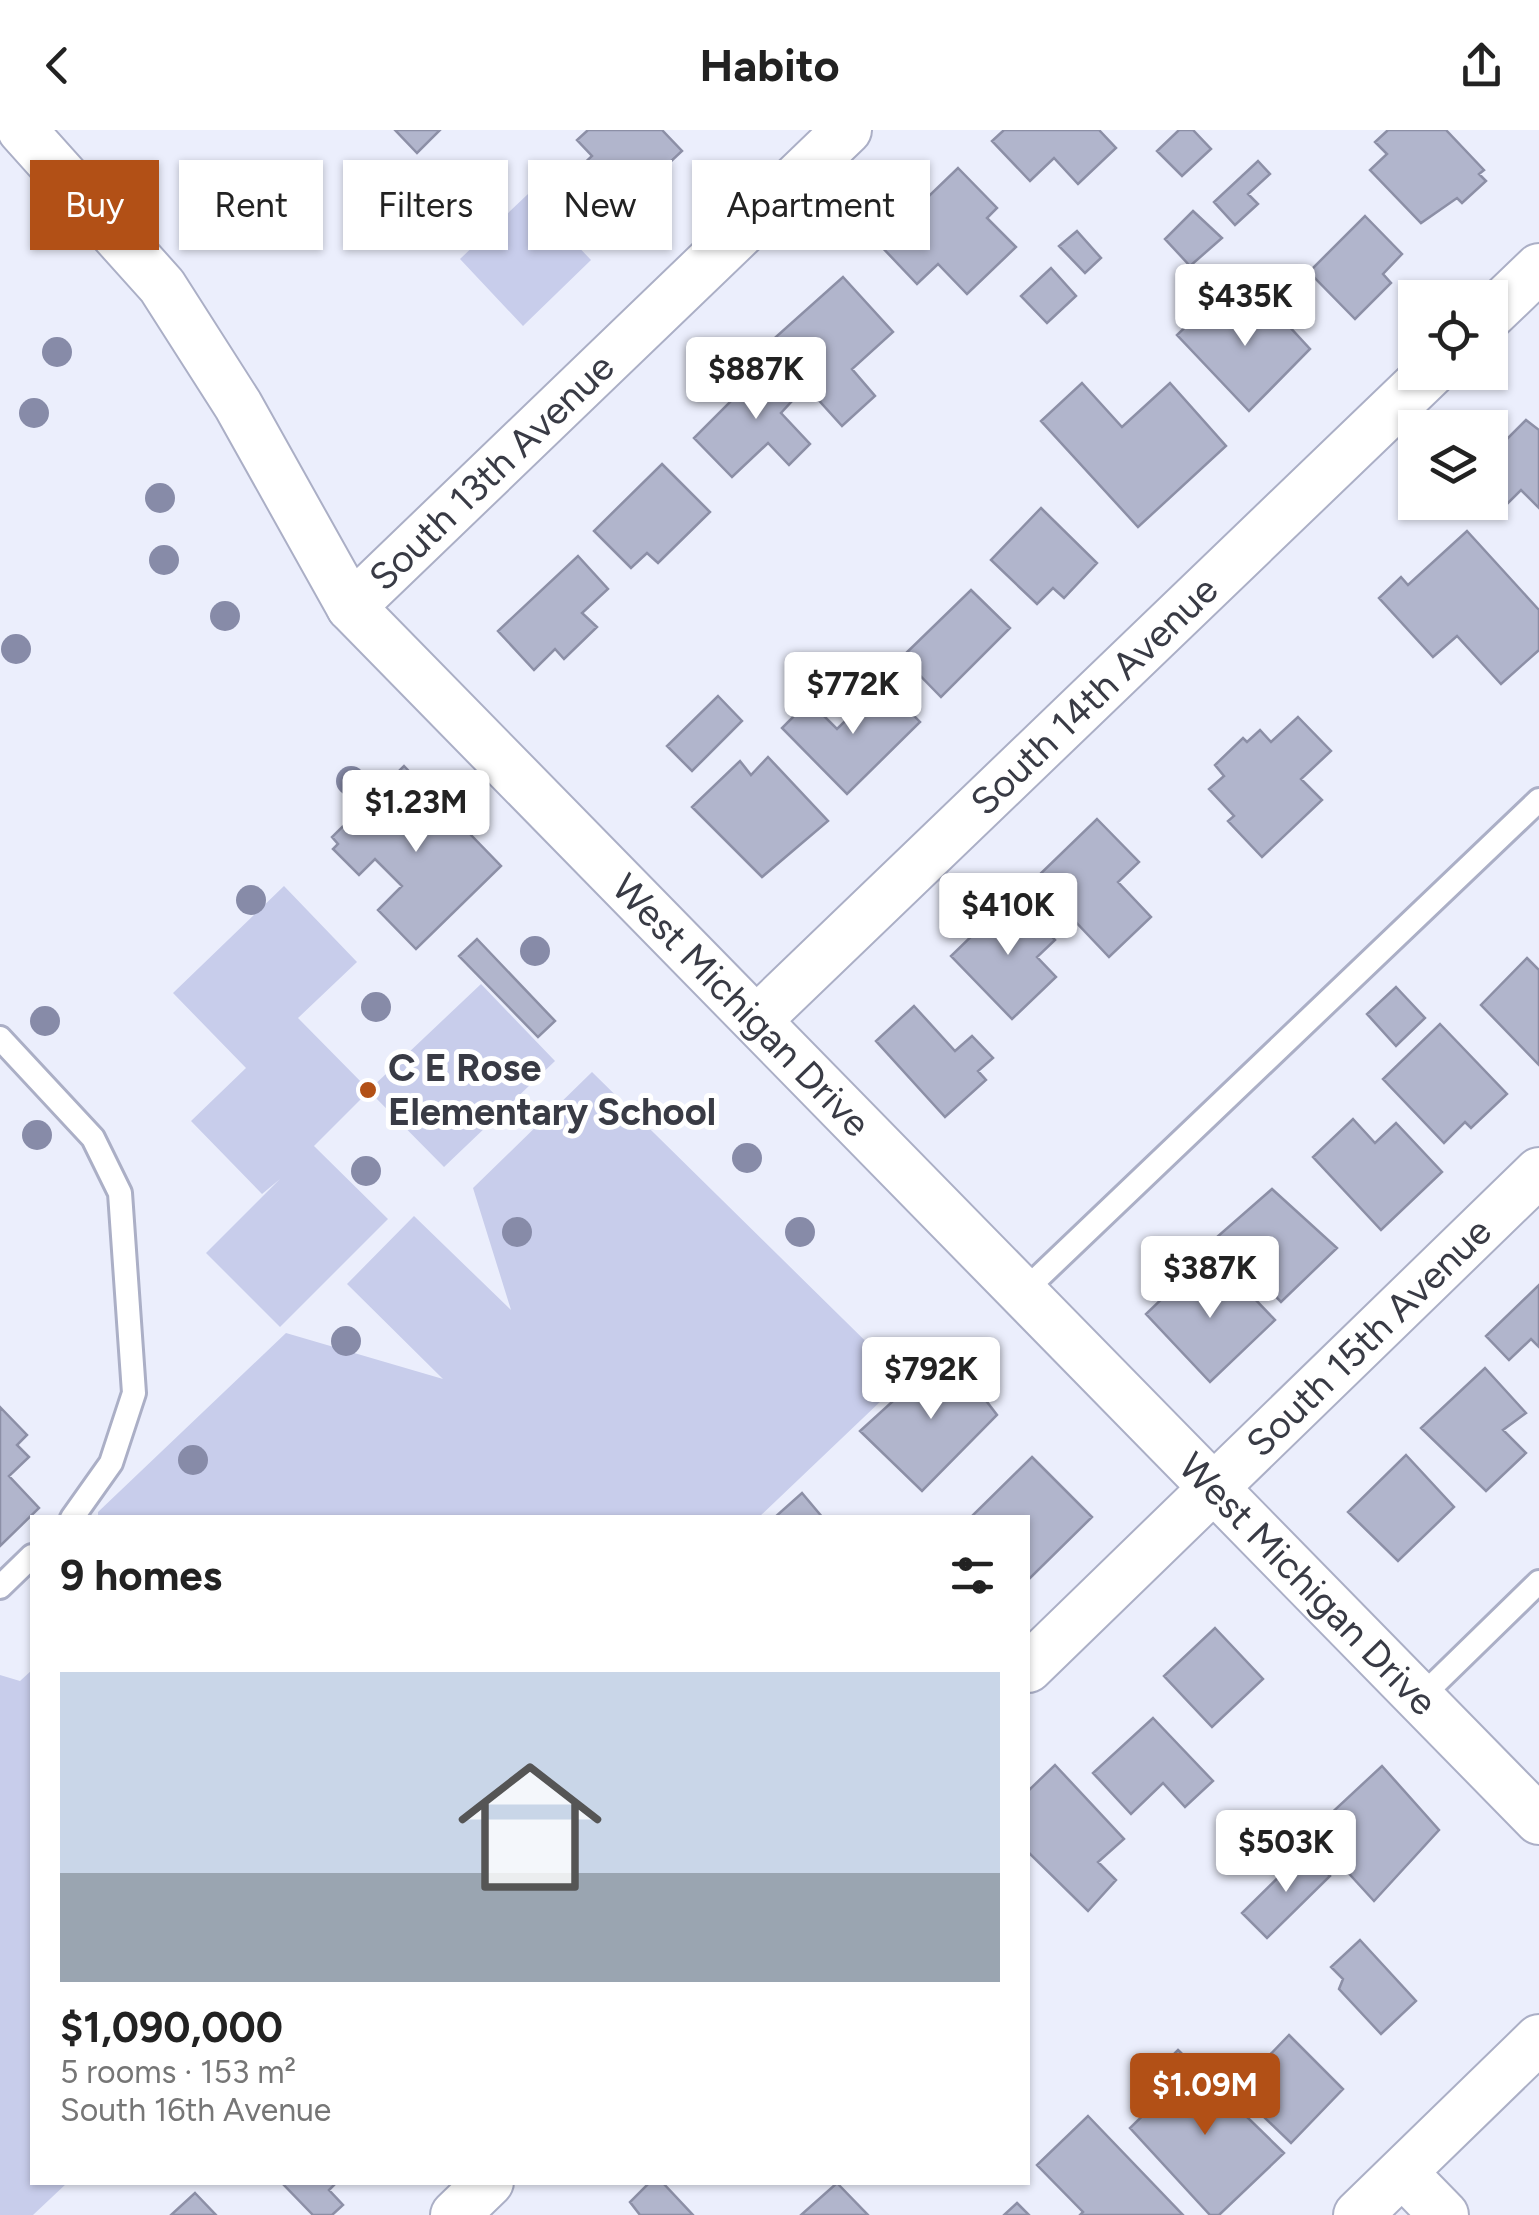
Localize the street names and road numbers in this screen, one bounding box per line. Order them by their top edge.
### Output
street label: South 13th Avenue [360,344,623,600]
street label: South 14th Avenue [961,567,1227,825]
street label: West Michigan Drive [603,865,880,1146]
street label: South 15th Avenue [1237,1208,1501,1466]
street label: West Michigan Drive [1169,1443,1447,1725]

